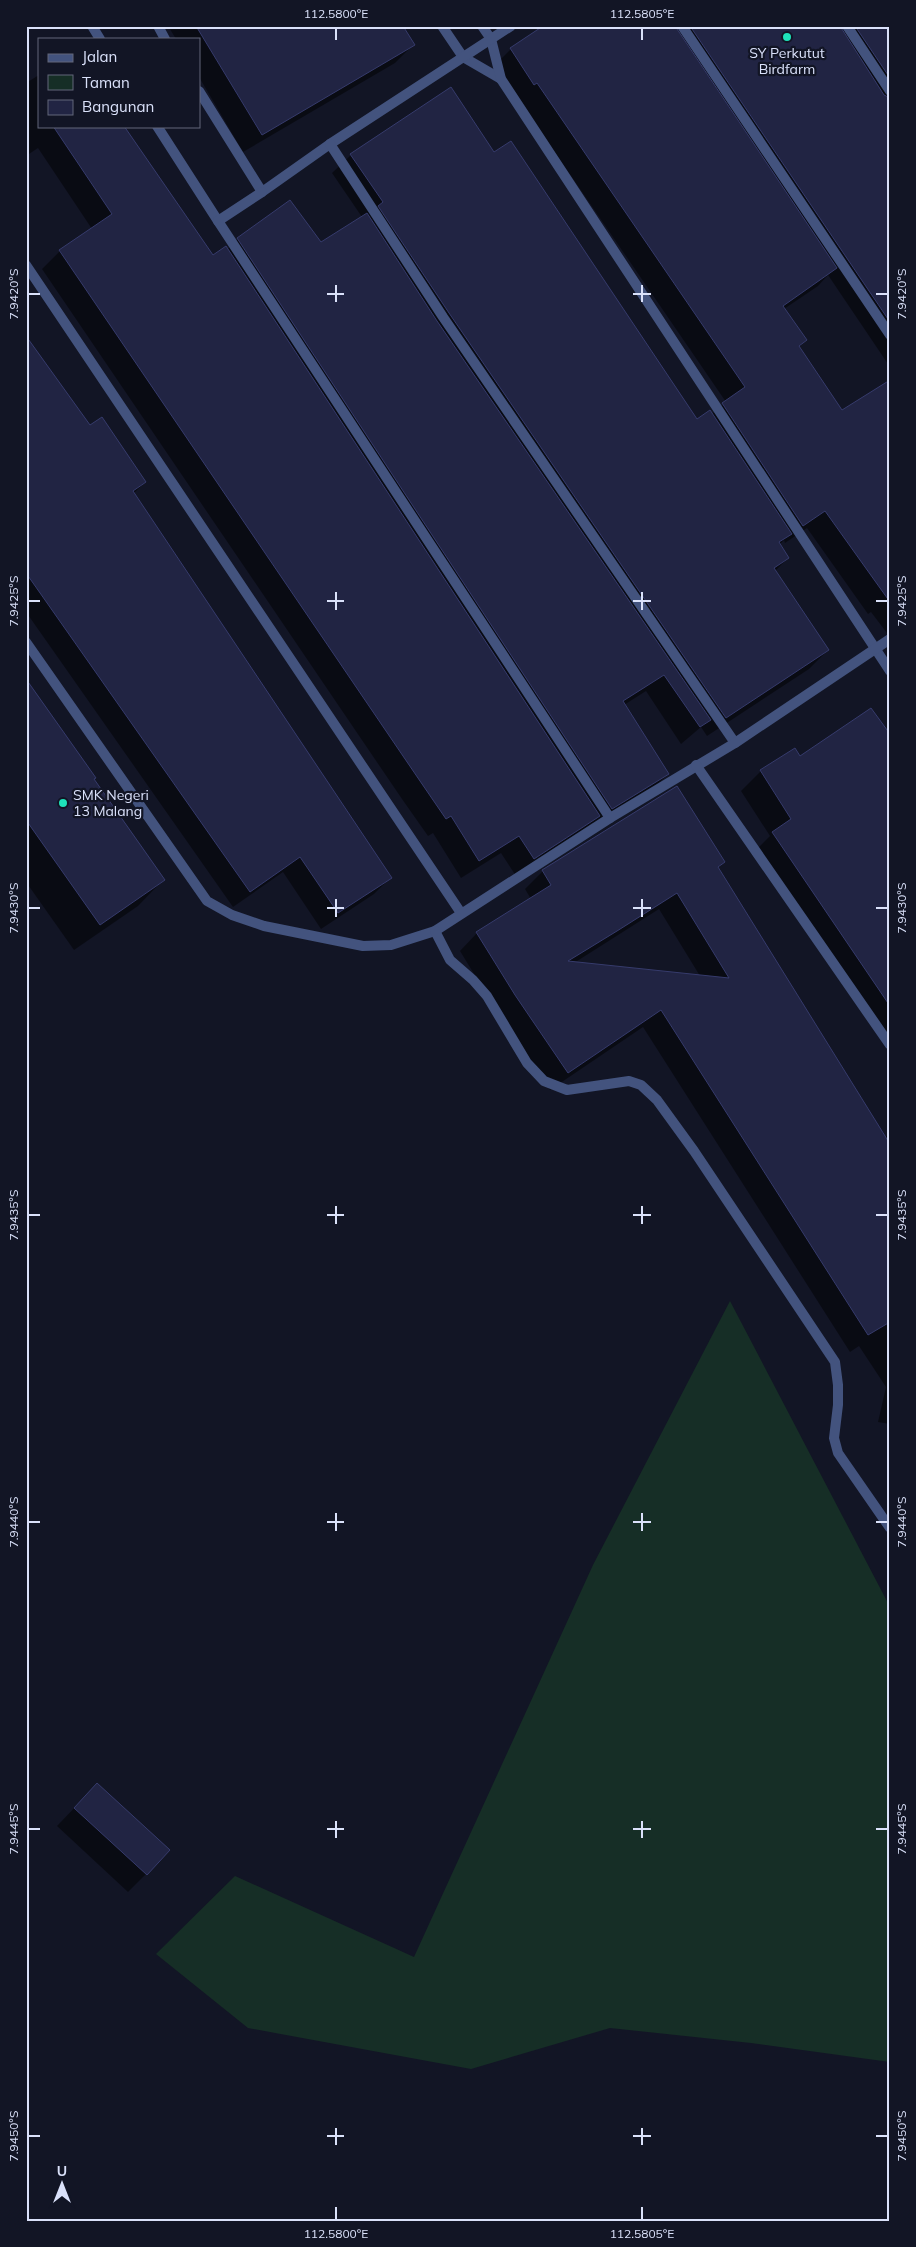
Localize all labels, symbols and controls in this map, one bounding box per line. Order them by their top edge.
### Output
text: 112.5800°E [304,6,368,21]
text: 112.5805°E [610,6,674,21]
marker: SY Perkutut Birdfarm [781,31,793,43]
legend [38,38,200,128]
place label: SY Perkutut Birdfarm [749,44,825,78]
text: Jalan [82,47,117,66]
text: Taman [82,73,130,92]
text: Bangunan [82,97,154,116]
text: 7.9420°S [6,269,21,319]
text: 7.9420°S [894,269,909,319]
text: 7.9425°S [6,576,21,626]
text: 7.9425°S [894,576,909,626]
place label: SMK Negeri 13 Malang [73,786,149,820]
marker: SMK Negeri 13 Malang [57,797,69,809]
text: 7.9430°S [6,883,21,933]
text: 7.9430°S [894,883,909,933]
text: 7.9435°S [6,1190,21,1240]
text: 7.9435°S [894,1190,909,1240]
text: 7.9440°S [6,1497,21,1547]
text: 7.9440°S [894,1497,909,1547]
text: 7.9445°S [6,1804,21,1854]
text: 7.9445°S [894,1804,909,1854]
text: 7.9450°S [6,2111,21,2161]
text: 7.9450°S [894,2111,909,2161]
north arrow [38,2160,88,2210]
text: U [57,2162,67,2180]
text: 112.5800°E [304,2226,368,2241]
text: 112.5805°E [610,2226,674,2241]

